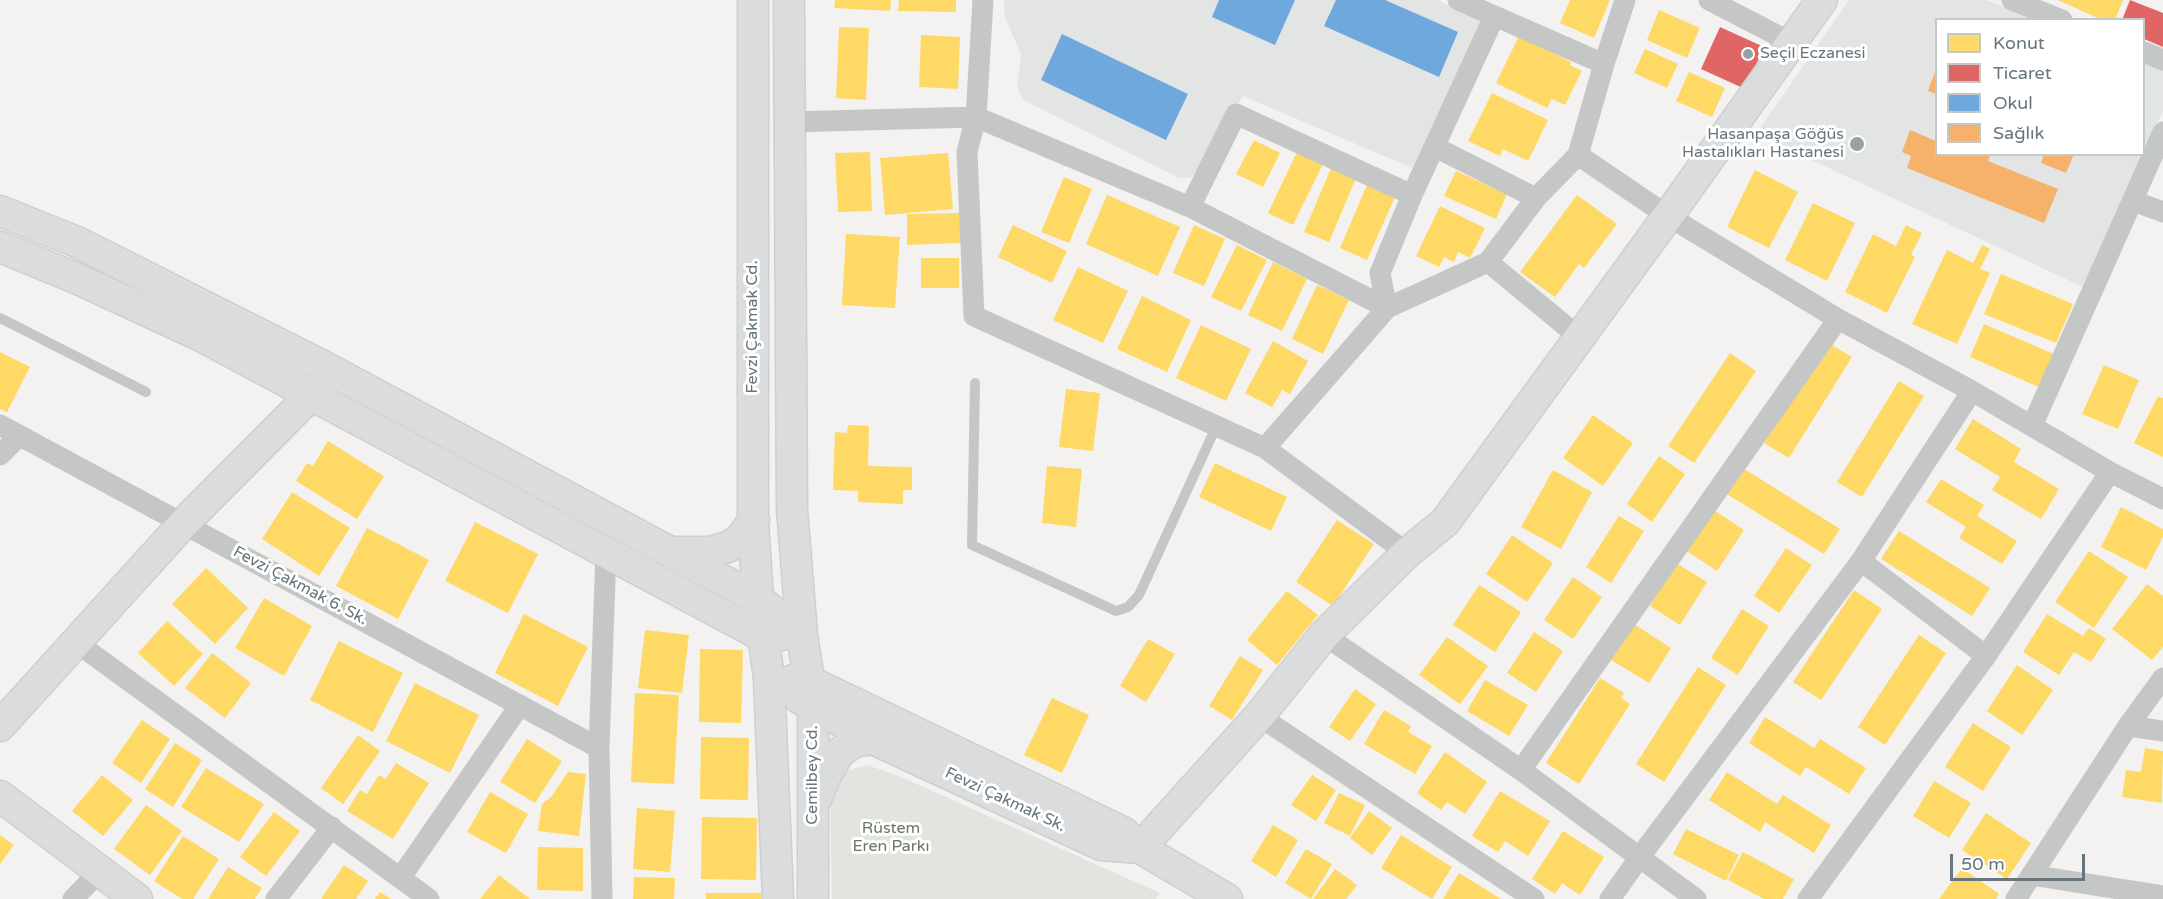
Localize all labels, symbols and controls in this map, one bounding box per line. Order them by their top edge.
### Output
legend [1935,18,2145,156]
text: Konut [1993,32,2045,54]
place label: Seçil Eczanesi [1760,44,1866,64]
marker: Seçil Eczanesi [1741,47,1755,61]
text: Ticaret [1993,62,2052,84]
text: Okul [1993,92,2033,114]
text: Sağlık [1993,122,2044,144]
place label: Hasanpaşa Göğüs Hastalıkları Hastanesi [1682,125,1844,163]
marker: Hasanpaşa Göğüs Hastalıkları Hastanesi [1848,135,1866,153]
street label: Fevzi Çakmak Cd. [743,260,763,394]
street label: Fevzi Çakmak 6. Sk. [230,543,370,629]
street label: Cemilbey Cd. [803,725,823,825]
street label: Fevzi Çakmak Sk. [942,764,1068,836]
park label: Rüstem Eren Parkı [852,819,930,857]
scale bar [1953,842,2088,880]
text: 50 m [1961,853,2005,875]

